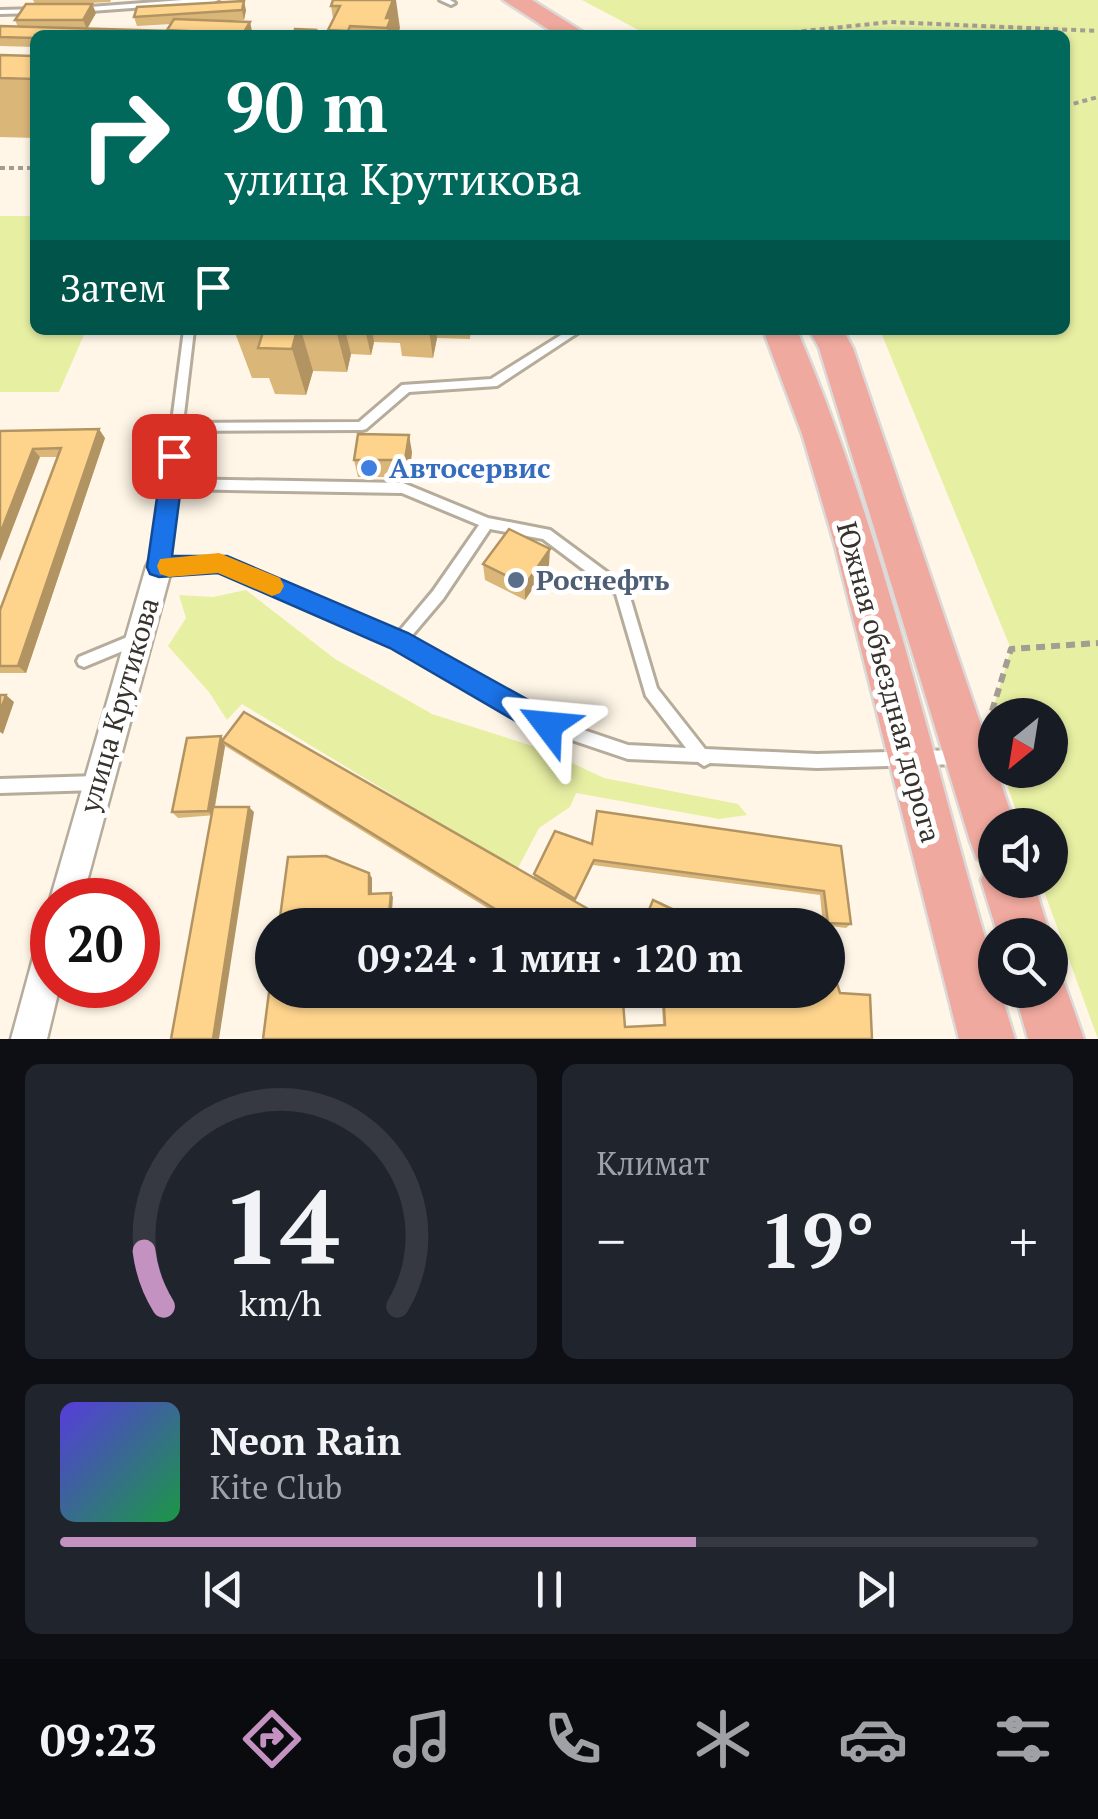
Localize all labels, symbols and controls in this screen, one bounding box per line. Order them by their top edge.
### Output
text: 90 m [225,59,388,152]
icon: right [60,70,190,200]
text: улица Крутикова [225,148,582,208]
icon: arrive [186,260,241,315]
text: Затем [60,263,166,313]
pin [132,414,217,499]
icon: arrive [147,429,202,484]
place label: Автосервис [389,449,551,486]
marker: Автосервис [358,457,380,479]
street label: Южная объездная дорога [829,517,950,846]
place label: Роснефть [536,561,669,598]
marker: Роснефть [505,569,527,591]
street label: улица Крутикова [70,593,167,818]
position arrow [496,673,600,777]
north arrow [978,698,1068,788]
map controls [978,698,1068,1008]
button: sound [978,808,1068,898]
speed limit sign: 20 [30,878,160,1008]
button: search [978,918,1068,1008]
text: 09:24 · 1 мин · 120 m [357,933,743,983]
text: Климат [597,1142,710,1184]
text: 14 [222,1156,340,1294]
text: 19° [759,1190,875,1289]
text: − [597,1204,626,1277]
text: + [1009,1204,1038,1277]
text: km/h [239,1279,322,1326]
text: Neon Rain [210,1416,401,1466]
text: Kite Club [210,1466,342,1508]
icon: previous [196,1562,251,1617]
icon: pause [522,1562,577,1617]
icon: next [848,1562,903,1617]
icon: directions [237,1704,307,1774]
icon: music [387,1704,457,1774]
icon: phone [538,1704,608,1774]
icon: climate [688,1704,758,1774]
icon: car [838,1704,908,1774]
icon: filters [988,1704,1058,1774]
text: 09:23 [40,1709,157,1769]

